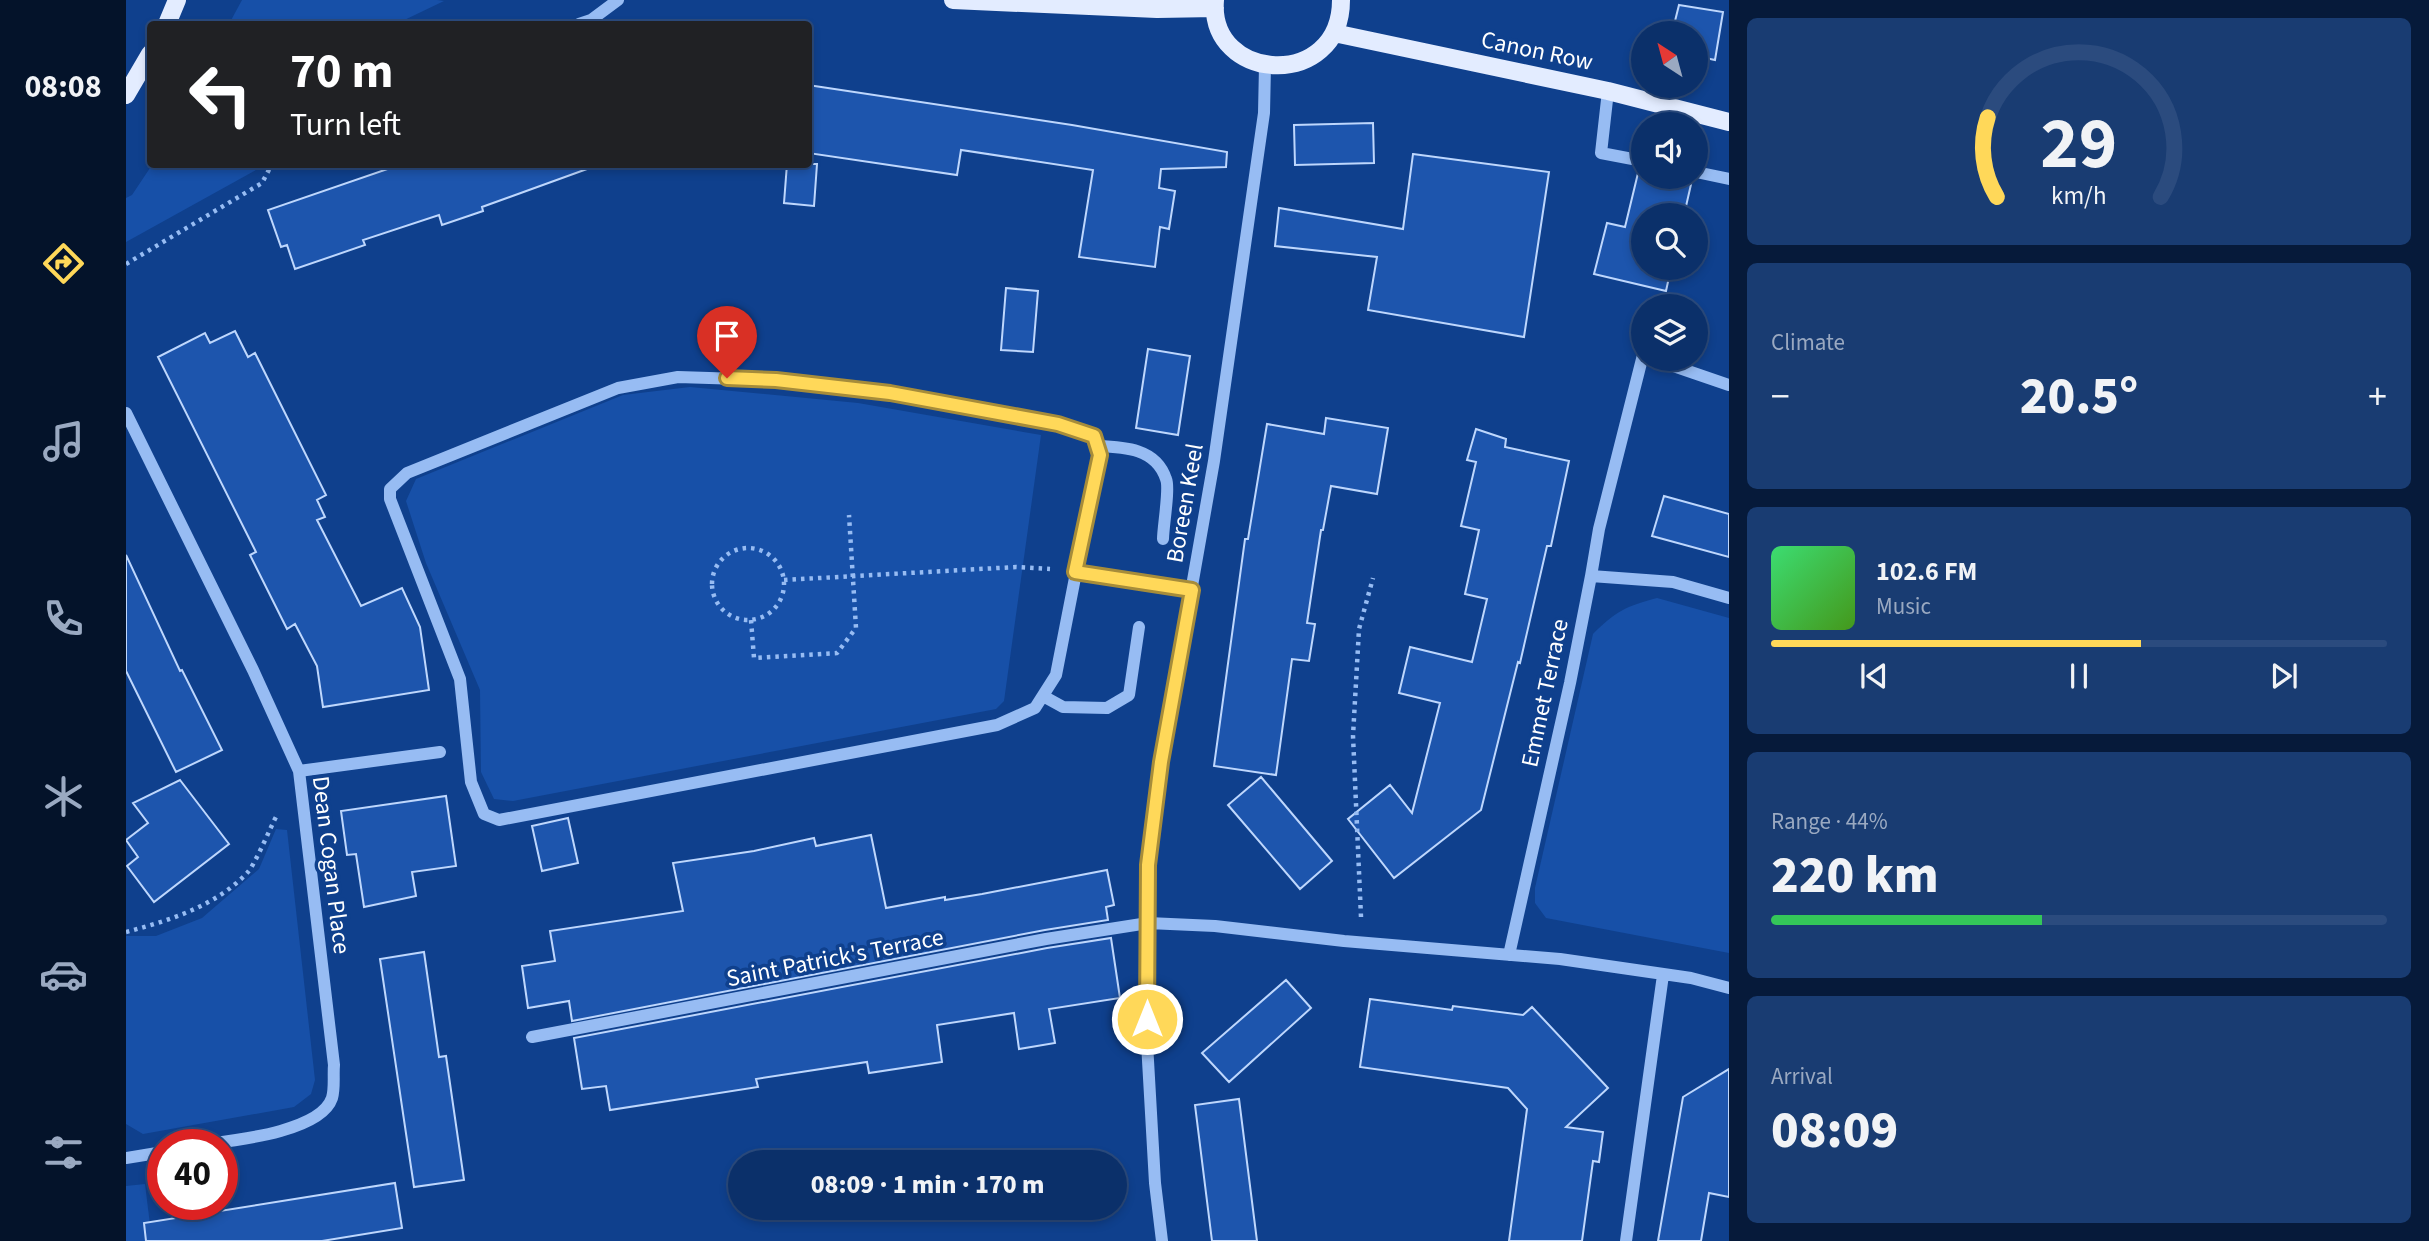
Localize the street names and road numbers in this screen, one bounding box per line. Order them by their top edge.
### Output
street label: Canon Row [1478,22,1596,80]
street label: Boreen Keel [1157,441,1213,565]
street label: Emmet Terrace [1512,616,1578,770]
street label: Dean Cogan Place [303,774,359,956]
street label: Saint Patrick's Terrace [723,920,947,996]

